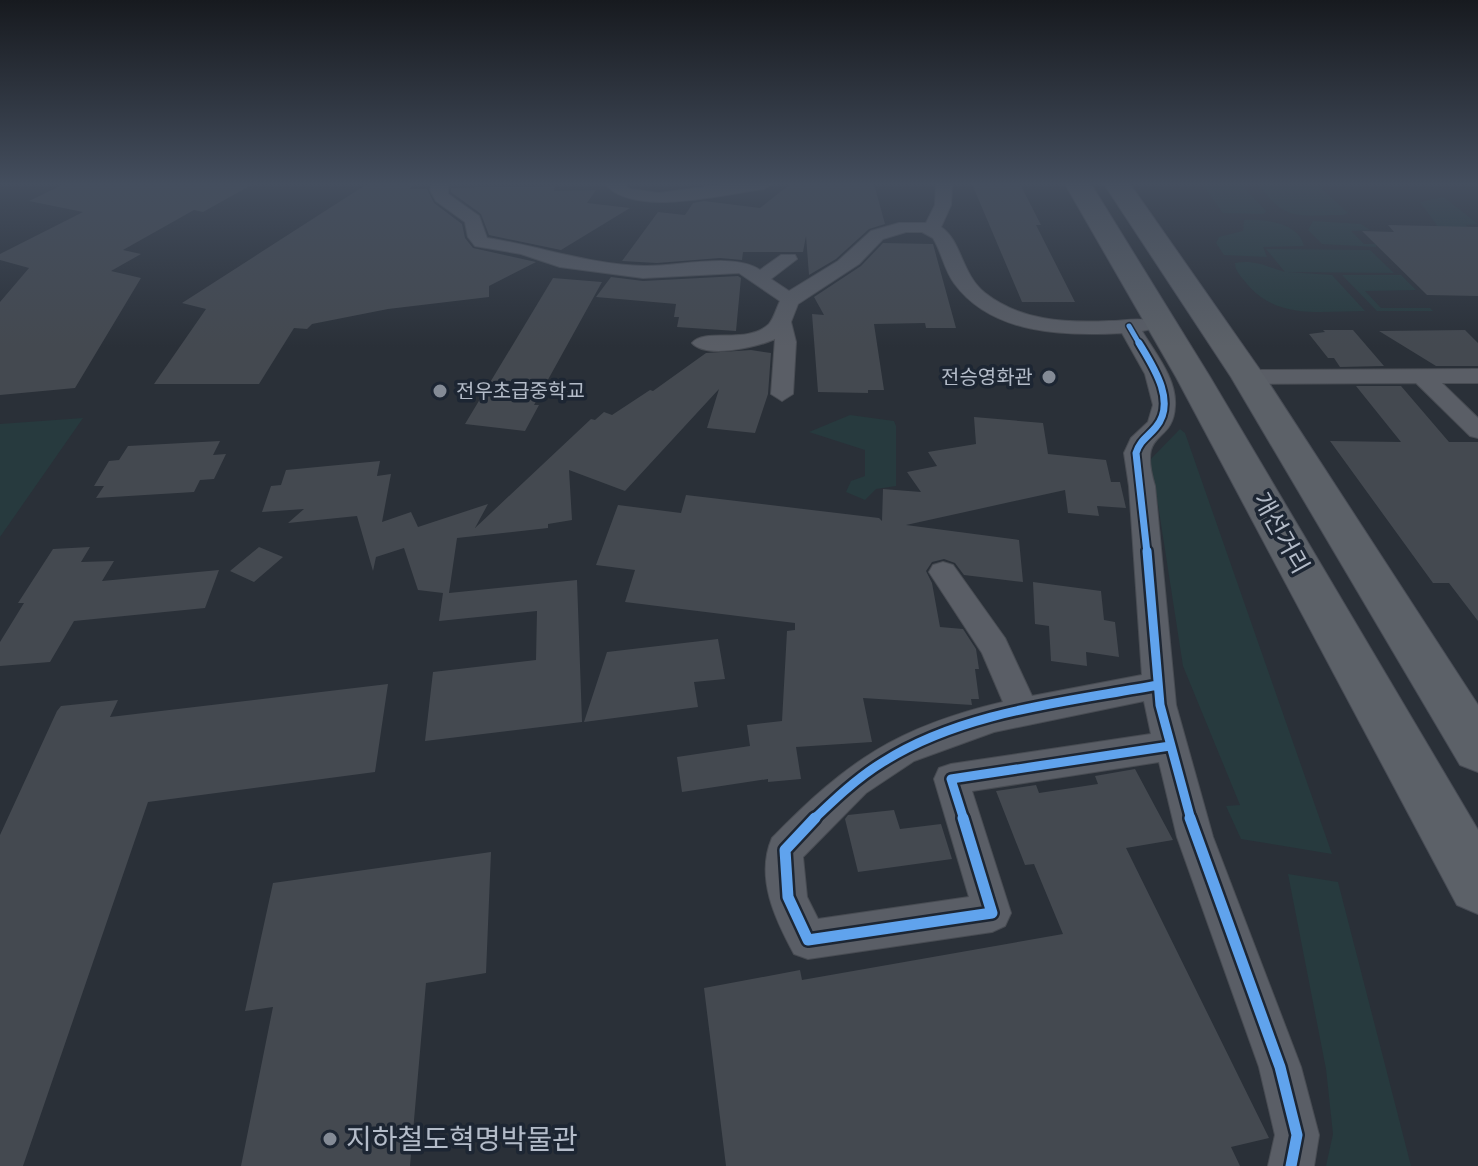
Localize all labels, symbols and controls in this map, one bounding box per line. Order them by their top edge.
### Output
place label: 전승영화관 [941,365,1033,390]
marker: 전승영화관 [1040,368,1058,386]
place label: 전우초급중학교 [456,379,585,404]
marker: 전우초급중학교 [431,382,449,400]
street label: 개선거리 [1246,487,1316,579]
place label: 지하철도혁명박물관 [346,1123,578,1157]
marker: 지하철도혁명박물관 [321,1130,339,1148]

